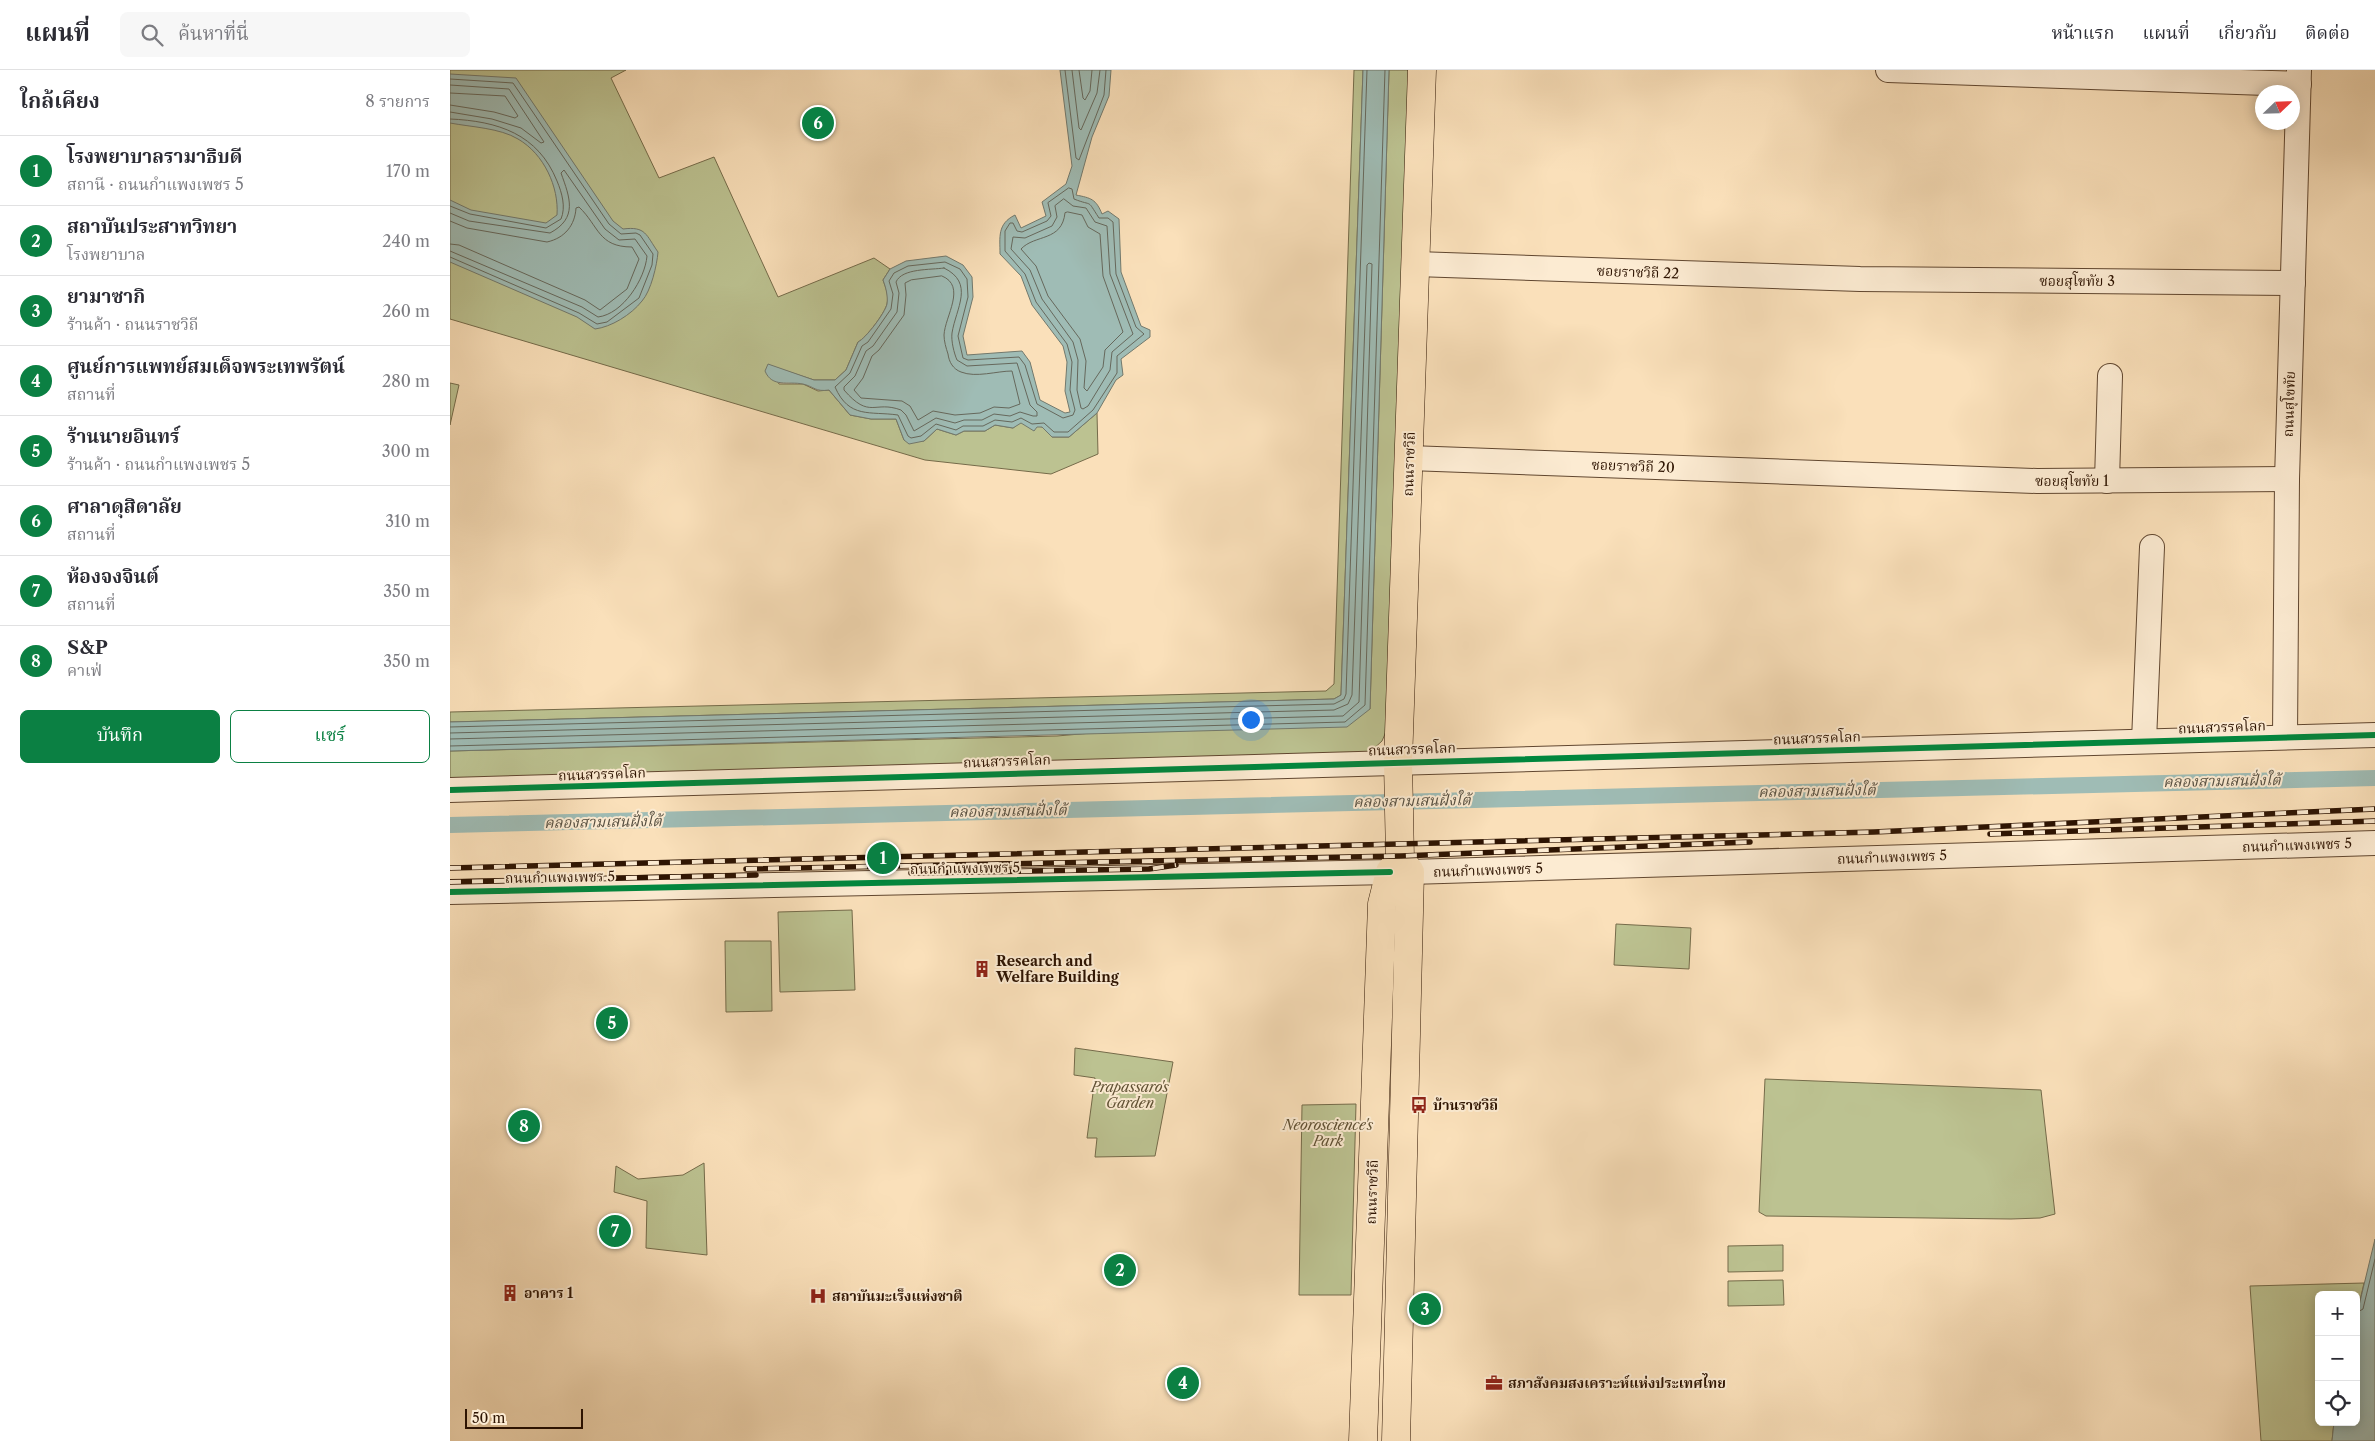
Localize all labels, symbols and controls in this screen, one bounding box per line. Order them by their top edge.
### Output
search box [120,12,470,57]
text: แผนที่ [25,18,90,47]
icon: search [138,21,166,49]
text: ค้นหาที่นี่ [178,22,249,45]
text: หน้าแรก [2051,22,2114,44]
text: แผนที่ [2142,22,2190,44]
text: เกี่ยวกับ [2218,22,2277,44]
text: ติดต่อ [2305,22,2350,44]
north arrow [2255,85,2300,130]
text: ใกล้เคียง [20,88,100,113]
text: 8 รายการ [365,91,430,111]
pin: 6 [802,104,834,142]
text: โรงพยาบาลรามาธิบดี [67,145,242,168]
text: 1 [32,161,40,181]
text: 170 m [386,161,430,181]
text: สถานี · ถนนกำแพงเพชร 5 [67,174,244,194]
text: สถาบันประสาทวิทยา [67,215,237,238]
text: 2 [31,231,41,251]
text: 240 m [382,231,430,251]
text: โรงพยาบาล [67,244,145,264]
street label: ซอยราชวิถี 22 [1596,262,1680,282]
street label: ซอยสุโขทัย 3 [2039,271,2115,290]
text: ยามาซากิ [67,285,145,308]
text: 3 [31,301,41,321]
text: 260 m [382,301,430,321]
text: ร้านค้า · ถนนราชวิถี [67,314,198,334]
text: ศูนย์การแพทย์สมเด็จพระเทพรัตน์ [67,355,345,378]
text: 4 [31,371,41,391]
text: 280 m [382,371,430,391]
street label: ถนนสุโขทัย [2278,371,2299,437]
text: สถานที่ [67,384,115,404]
text: ร้านนายอินทร์ [67,425,180,448]
street label: ถนนราชวิถี [1399,431,1419,497]
text: 5 [32,441,40,461]
text: 300 m [382,441,430,461]
text: ร้านค้า · ถนนกำแพงเพชร 5 [67,454,250,474]
street label: ซอยราชวิถี 20 [1591,456,1675,476]
street label: ซอยสุโขทัย 1 [2035,471,2109,490]
text: ศาลาดุสิดาลัย [67,495,182,518]
text: 6 [31,511,41,531]
text: 310 m [385,511,430,531]
text: สถานที่ [67,524,115,544]
text: ห้องจงจินต์ [67,565,159,588]
text: 7 [32,581,40,601]
text: 350 m [383,581,430,601]
text: สถานที่ [67,594,115,614]
text: S&P [67,636,108,659]
text: 8 [31,651,41,671]
text: 350 m [383,651,430,671]
text: คาเฟ่ [67,660,102,680]
your location [1238,707,1264,733]
button: บันทึก [20,710,220,763]
button: แชร์ [230,710,430,763]
street label: ถนนสวรรคโลก [2178,715,2266,738]
street label: ถนนสวรรคโลก [1773,726,1861,749]
street label: ถนนสวรรคโลก [1368,737,1456,760]
street label: ถนนสวรรคโลก [963,749,1051,772]
street label: ถนนสวรรคโลก [558,762,646,785]
water label: คลองสามเสนฝั่งใต้ [2163,769,2284,791]
water label: คลองสามเสนฝั่งใต้ [1758,779,1879,801]
water label: คลองสามเสนฝั่งใต้ [1353,789,1474,811]
water label: คลองสามเสนฝั่งใต้ [949,799,1070,821]
water label: คลองสามเสนฝั่งใต้ [544,810,665,832]
street label: ถนนกำแพงเพชร 5 [2242,834,2352,856]
pin: 1 [867,839,899,877]
street label: ถนนกำแพงเพชร 5 [1837,846,1947,868]
street label: ถนนกำแพงเพชร 5 [910,858,1020,878]
street label: ถนนกำแพงเพชร 5 [1433,859,1543,881]
street label: ถนนกำแพงเพชร 5 [505,867,615,887]
place label: Research and Welfare Building [995,952,1120,986]
building icon: Research and Welfare Building [972,959,992,979]
pin: 5 [596,1004,628,1042]
park label: Prapassaro's Garden [1090,1078,1170,1112]
bus stop icon: บ้านราชวิถี [1409,1095,1429,1115]
place label: บ้านราชวิถี [1433,1096,1498,1114]
pin: 8 [508,1107,540,1145]
park label: Neoroscience's Park [1282,1116,1374,1150]
street label: ถนนราชวิถี [1362,1159,1382,1225]
pin: 7 [599,1212,631,1250]
pin: 2 [1104,1251,1136,1289]
building icon: อาคาร 1 [500,1283,520,1303]
place label: อาคาร 1 [524,1284,574,1302]
hospital icon: สถาบันมะเร็งแห่งชาติ [808,1286,828,1306]
place label: สถาบันมะเร็งแห่งชาติ [832,1287,963,1305]
pin: 3 [1409,1290,1441,1328]
map controls [2315,1291,2360,1426]
button: + [2315,1291,2360,1336]
button: − [2315,1336,2360,1381]
pin: 4 [1167,1364,1199,1402]
office icon: สภาสังคมสงเคราะห์แห่งประเทศไทย [1484,1373,1504,1393]
place label: สภาสังคมสงเคราะห์แห่งประเทศไทย [1508,1373,1726,1392]
button: locate [2315,1381,2360,1426]
scale bar [465,1406,582,1429]
text: 50 m [472,1409,505,1427]

